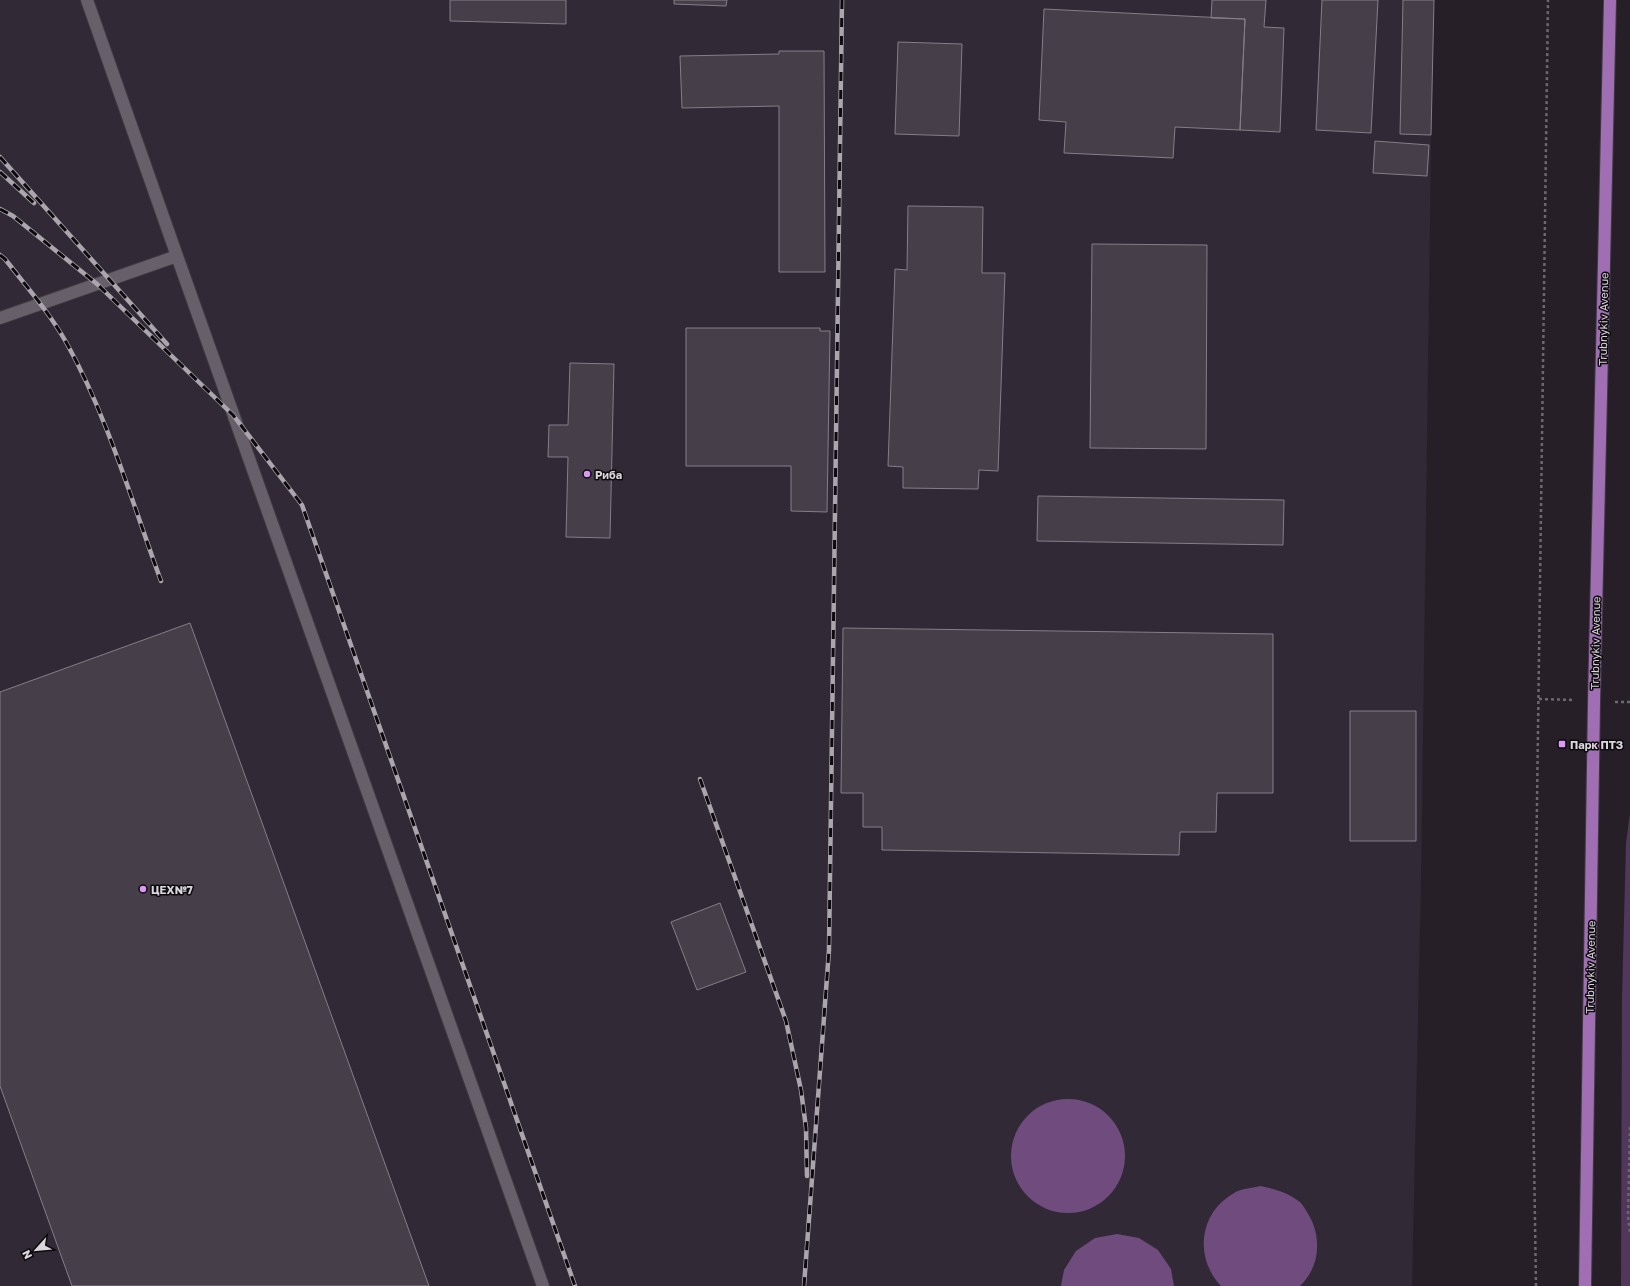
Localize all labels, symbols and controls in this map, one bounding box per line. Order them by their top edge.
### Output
street label: Trubnykiv Avenue [1596,272,1610,366]
place label: Риба [595,468,622,481]
marker: Риба [582,469,592,479]
street label: Trubnykiv Avenue [1588,596,1602,690]
place label: Парк ПТЗ [1570,738,1623,751]
marker: Парк ПТЗ [1557,739,1567,749]
place label: ЦЕХ№7 [151,883,193,896]
marker: ЦЕХ№7 [138,884,148,894]
street label: Trubnykiv Avenue [1583,920,1597,1014]
north arrow [16,1230,56,1270]
text: N [19,1248,34,1261]

